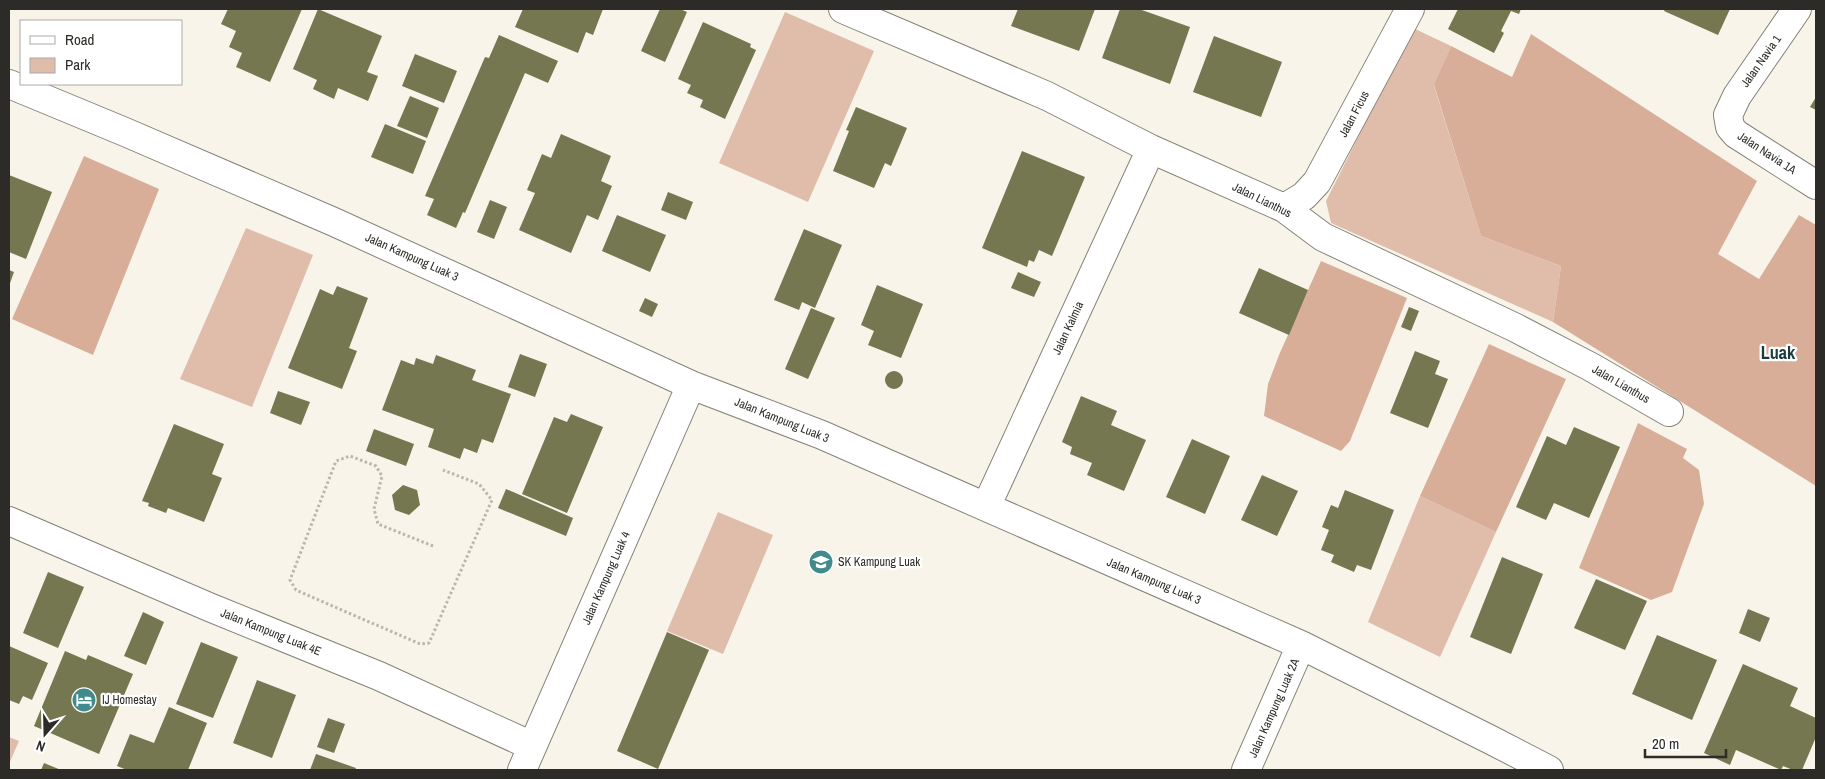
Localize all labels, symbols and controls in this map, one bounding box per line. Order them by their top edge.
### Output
legend [20,20,182,85]
text: Road [65,29,94,50]
street label: Jalan Navia 1 [1737,31,1785,90]
text: Park [65,54,91,75]
street label: Jalan Ficus [1335,88,1373,140]
street label: Jalan Navia 1A [1735,128,1800,178]
street label: Jalan Lianthus [1230,179,1294,221]
street label: Jalan Kampung Luak 3 [363,229,461,285]
street label: Jalan Kalmia [1049,298,1087,357]
district label: Luak [1761,340,1796,365]
street label: Jalan Lianthus [1589,361,1653,407]
street label: Jalan Kampung Luak 3 [732,394,832,446]
street label: Jalan Kampung Luak 4 [578,528,634,627]
school or university icon: SK Kampung Luak [808,549,834,575]
place label: SK Kampung Luak [838,554,920,570]
street label: Jalan Kampung Luak 3 [1105,554,1203,608]
street label: Jalan Kampung Luak 4E [218,604,324,660]
street label: Jalan Kampung Luak 2A [1245,655,1303,760]
hotel icon: IJ Homestay [71,687,97,713]
place label: IJ Homestay [102,692,157,708]
north arrow [20,709,70,759]
scale bar [1645,726,1726,758]
text: 20 m [1652,733,1679,754]
text: N [34,736,48,756]

